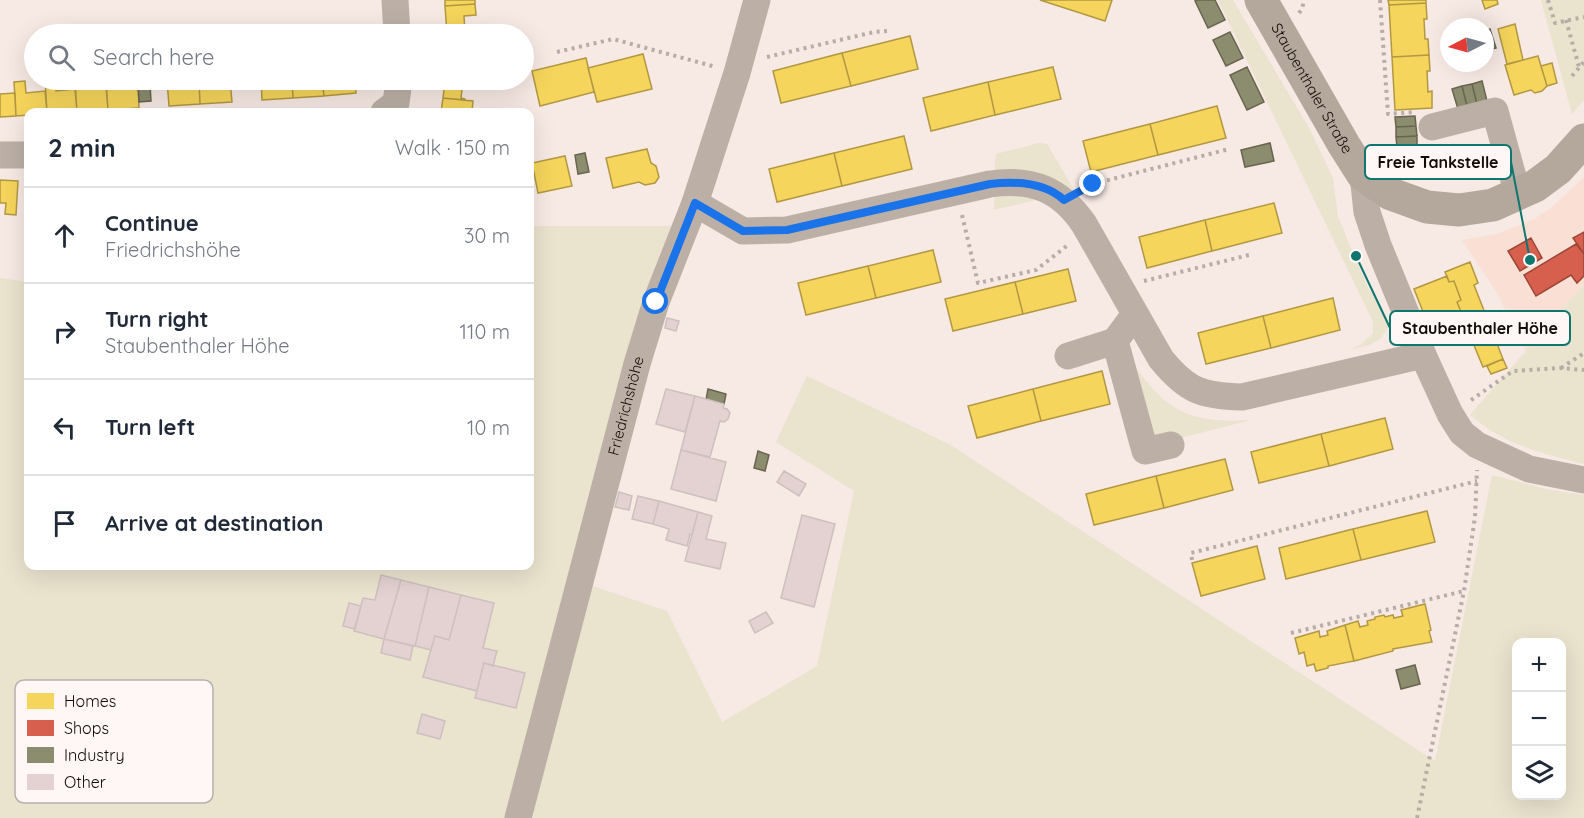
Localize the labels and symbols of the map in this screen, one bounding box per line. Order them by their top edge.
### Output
north arrow [1440,18,1494,72]
street label: Staubenthaler Straße [1267,20,1357,157]
callout: Freie Tankstelle [1365,145,1511,179]
text: Freie Tankstelle [1377,152,1499,172]
route end [1079,170,1105,196]
route start [642,288,668,314]
callout: Staubenthaler Höhe [1390,311,1570,345]
text: Staubenthaler Höhe [1402,318,1558,338]
street label: Friedrichshöhe [603,354,648,457]
legend [15,680,213,803]
text: Homes [64,691,116,711]
text: Shops [64,718,109,738]
text: Industry [64,745,124,765]
text: Other [64,772,106,792]

